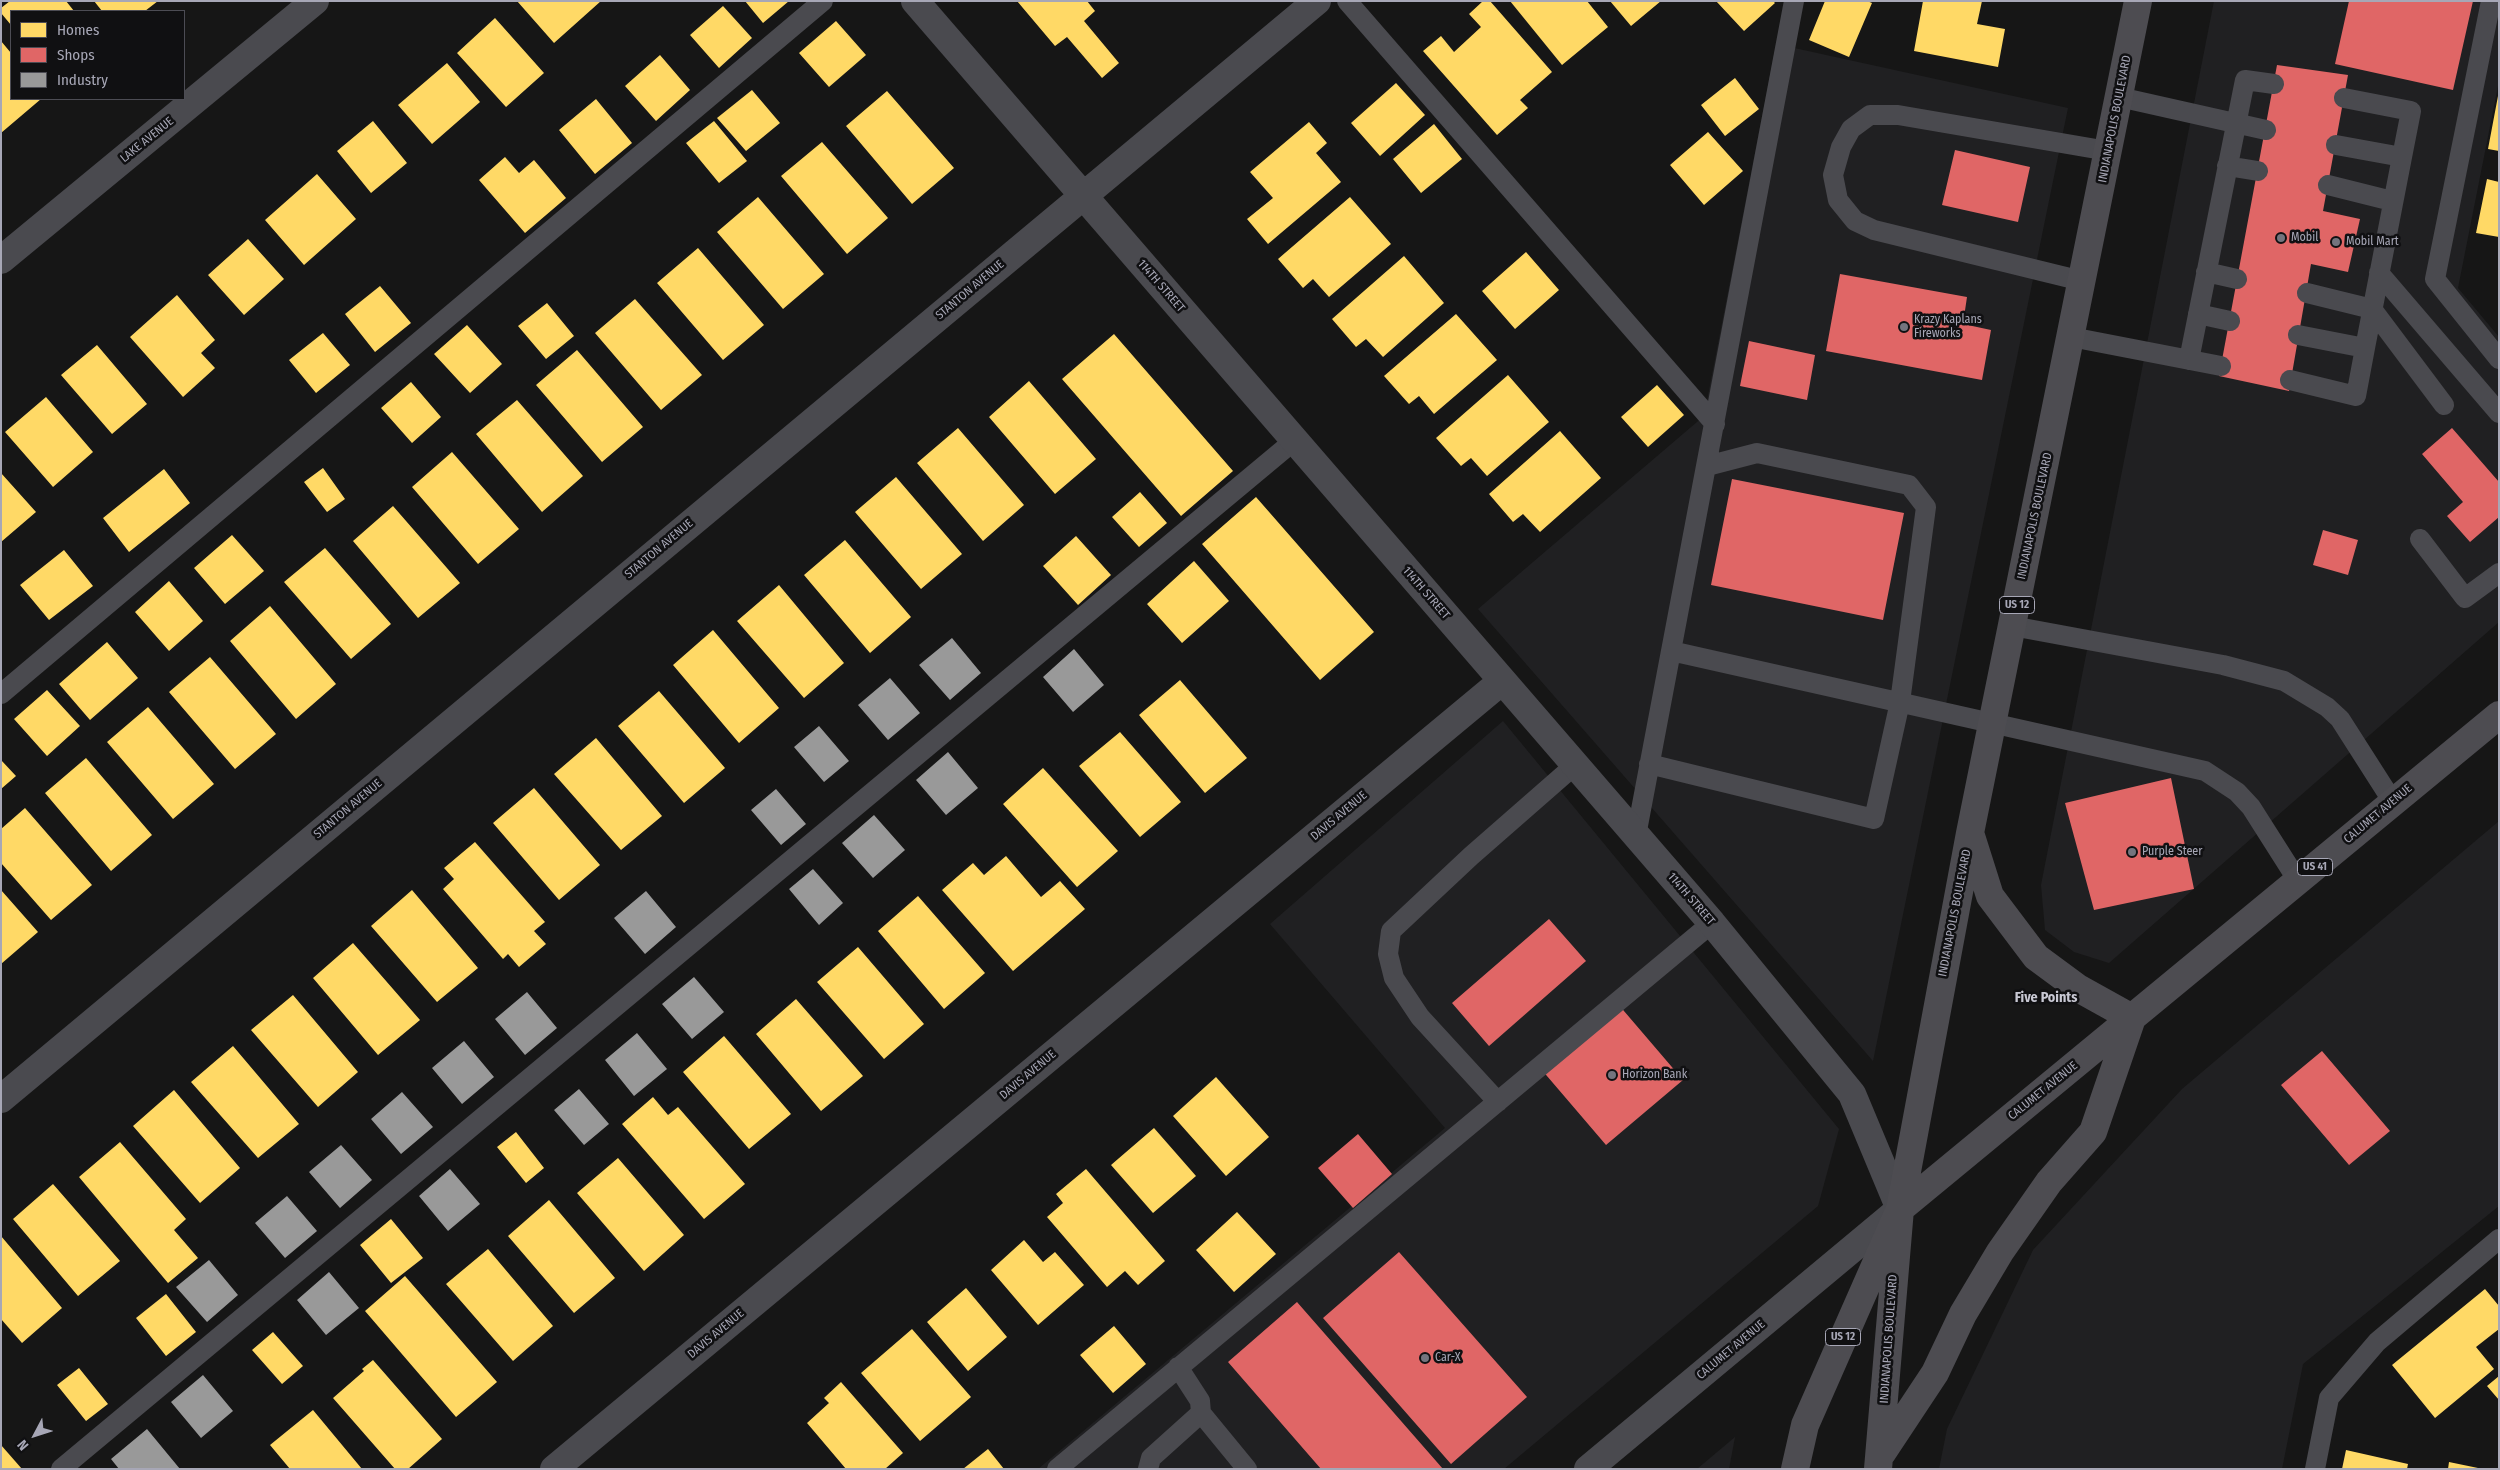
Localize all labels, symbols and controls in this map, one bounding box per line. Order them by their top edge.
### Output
legend [10,10,185,100]
text: Homes [57,21,99,39]
text: Shops [57,46,95,64]
street label: INDIANAPOLIS BOULEVARD [2096,54,2134,184]
text: Industry [57,71,108,89]
street label: LAKE AVENUE [117,114,177,166]
place label: Mobil [2291,231,2318,245]
marker: Mobil [2275,232,2287,244]
place label: Mobil Mart [2346,235,2399,249]
marker: Mobil Mart [2330,236,2342,248]
street label: STANTON AVENUE [933,257,1007,323]
street label: 114TH STREET [1134,257,1188,315]
place label: Krazy Kaplans Fireworks [1914,313,1982,341]
marker: Krazy Kaplans Fireworks [1898,321,1910,333]
street label: INDIANAPOLIS BOULEVARD [2015,451,2055,581]
street label: STANTON AVENUE [622,516,696,582]
street label: 114TH STREET [1399,564,1453,622]
road number: US 12 [2000,596,2034,614]
street label: STANTON AVENUE [311,776,385,842]
street label: CALUMET AVENUE [2341,781,2415,847]
street label: DAVIS AVENUE [1308,788,1370,844]
place label: Purple Steer [2142,845,2202,859]
marker: Purple Steer [2126,846,2138,858]
street label: INDIANAPOLIS BOULEVARD [1936,848,1974,978]
road number: US 41 [2298,859,2332,876]
street label: 114TH STREET [1664,870,1718,928]
district label: Five Points [2015,990,2077,1006]
street label: DAVIS AVENUE [997,1047,1059,1103]
street label: CALUMET AVENUE [2005,1059,2081,1123]
place label: Horizon Bank [1622,1068,1687,1082]
marker: Horizon Bank [1606,1069,1618,1081]
street label: INDIANAPOLIS BOULEVARD [1877,1274,1901,1404]
street label: DAVIS AVENUE [685,1306,747,1362]
street label: CALUMET AVENUE [1694,1317,1768,1383]
road number: US 12 [1826,1328,1860,1345]
place label: Car-X [1435,1351,1461,1365]
marker: Car-X [1419,1352,1431,1364]
north arrow [10,1410,60,1460]
text: N [14,1436,32,1454]

